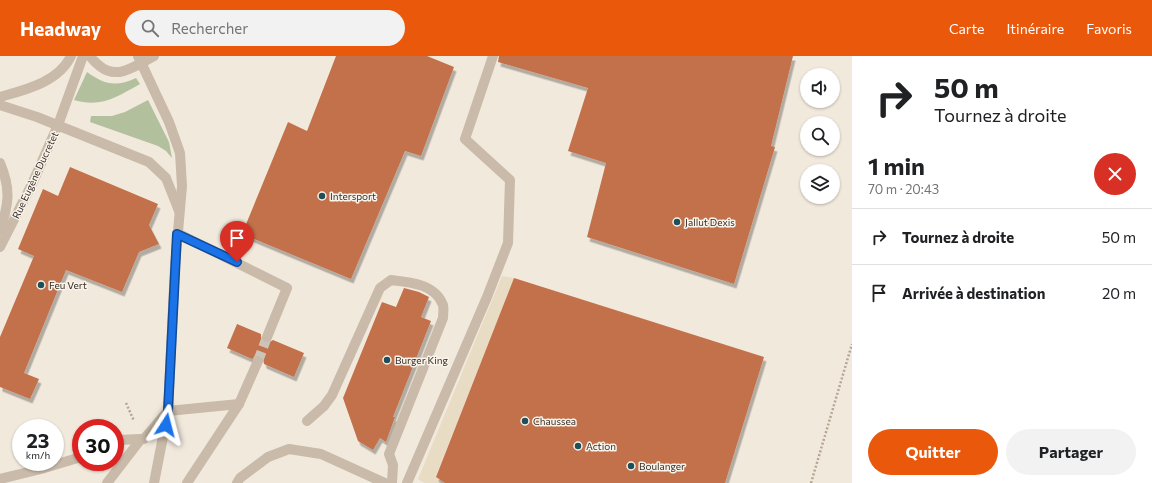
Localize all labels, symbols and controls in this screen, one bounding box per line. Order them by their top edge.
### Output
search box [125,10,405,46]
text: Headway [20,17,101,40]
icon: search [139,17,161,39]
text: Rechercher [171,19,248,37]
text: Carte [949,20,984,37]
text: Itinéraire [1006,20,1064,37]
text: Favoris [1086,20,1132,37]
map controls [800,68,840,204]
button: sound [800,68,840,108]
text: 50 m [934,70,999,104]
icon: right [868,72,920,124]
text: Tournez à droite [934,104,1067,126]
button: search [800,116,840,156]
street label: Rue Eugène Ducretet [10,130,60,220]
text: 1 min [868,151,925,180]
button: close [1094,153,1136,195]
button: layers [800,164,840,204]
text: 70 m · 20:43 [868,181,939,197]
place label: Intersport [330,190,376,202]
marker: Intersport [317,191,327,201]
place label: Jallut Dexis [685,216,735,228]
marker: Jallut Dexis [672,217,682,227]
pin [220,221,254,262]
icon: right [868,226,890,248]
icon: arrive [226,227,248,249]
text: Tournez à droite [902,228,1014,246]
text: 50 m [1102,228,1136,246]
place label: Feu Vert [49,279,87,291]
marker: Feu Vert [36,280,46,290]
icon: arrive [868,282,890,304]
text: Arrivée à destination [902,284,1045,302]
text: 20 m [1102,284,1136,302]
place label: Burger King [395,354,449,366]
marker: Burger King [382,355,392,365]
position arrow [145,404,187,446]
place label: Chaussea [533,415,576,427]
marker: Chaussea [520,416,530,426]
speed limit sign: 30 [72,419,124,471]
text: 23 [26,428,50,452]
button: Quitter [868,429,998,475]
button: Partager [1006,429,1136,475]
place label: Action [586,440,616,452]
marker: Action [573,441,583,451]
text: km/h [26,449,50,461]
place label: Boulanger [639,460,685,472]
marker: Boulanger [626,461,636,471]

